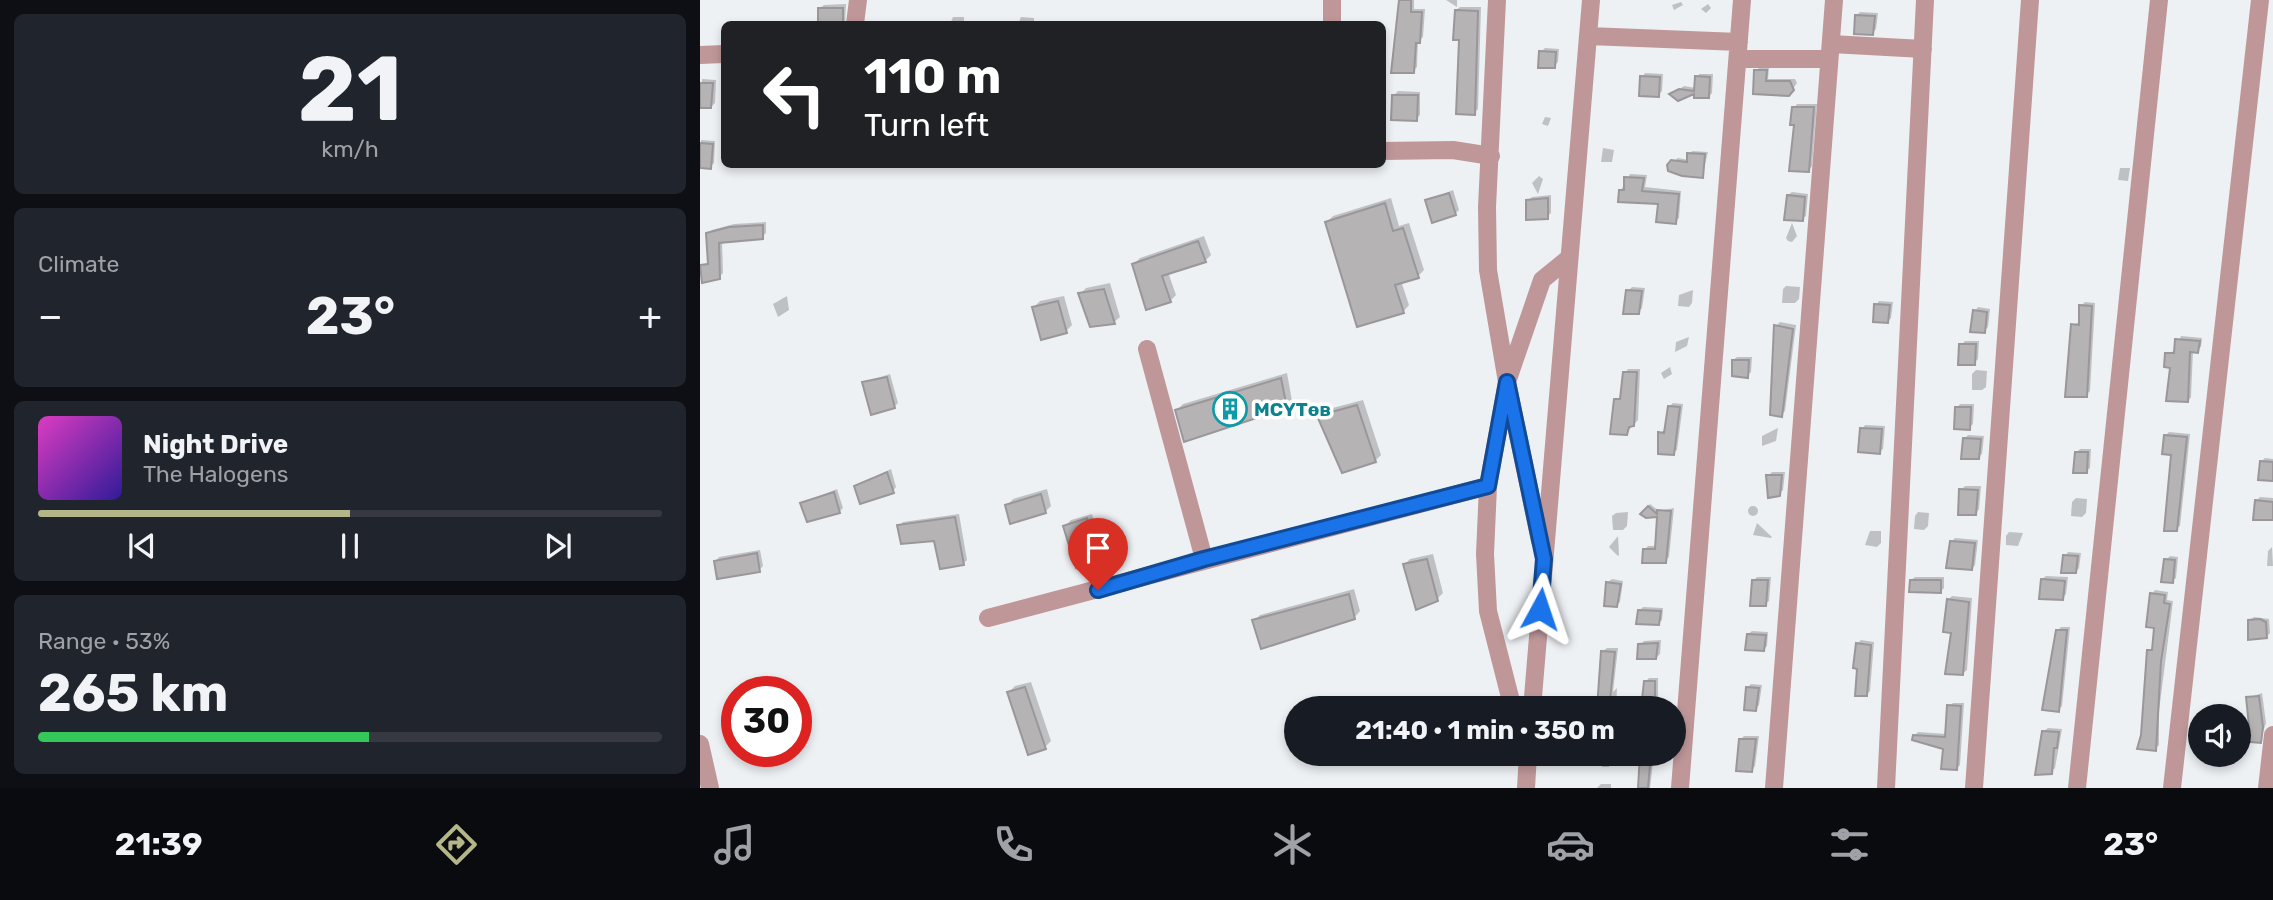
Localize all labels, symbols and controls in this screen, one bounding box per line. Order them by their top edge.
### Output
text: 21 [298,35,402,143]
text: 110 m [864,47,1001,105]
icon: left [749,49,840,140]
text: Turn left [864,106,989,144]
text: km/h [321,135,379,163]
text: Climate [38,250,119,278]
text: 23° [306,285,395,347]
text: − [38,293,63,339]
text: + [638,293,662,339]
building icon: МСҮТөв [1211,390,1249,428]
place label: МСҮТөв [1254,398,1331,421]
text: Night Drive [143,429,288,460]
text: The Halogens [143,460,289,488]
pin [1068,518,1128,590]
icon: previous [123,527,161,565]
icon: pause [331,527,369,565]
icon: next [539,527,577,565]
icon: arrive [1079,529,1117,567]
position arrow [1503,572,1577,646]
text: Range · 53% [38,627,170,655]
text: 265 km [38,662,228,724]
speed limit sign: 30 [721,676,812,767]
map controls [2188,704,2251,767]
button: sound [2188,704,2251,767]
text: 21:40 · 1 min · 350 m [1355,715,1615,746]
icon: directions [432,820,481,869]
icon: music [710,820,759,869]
icon: phone [989,820,1038,869]
icon: climate [1268,820,1317,869]
icon: car [1546,820,1595,869]
icon: filters [1825,820,1874,869]
text: 21:39 [115,825,202,863]
text: 23° [2103,825,2158,863]

